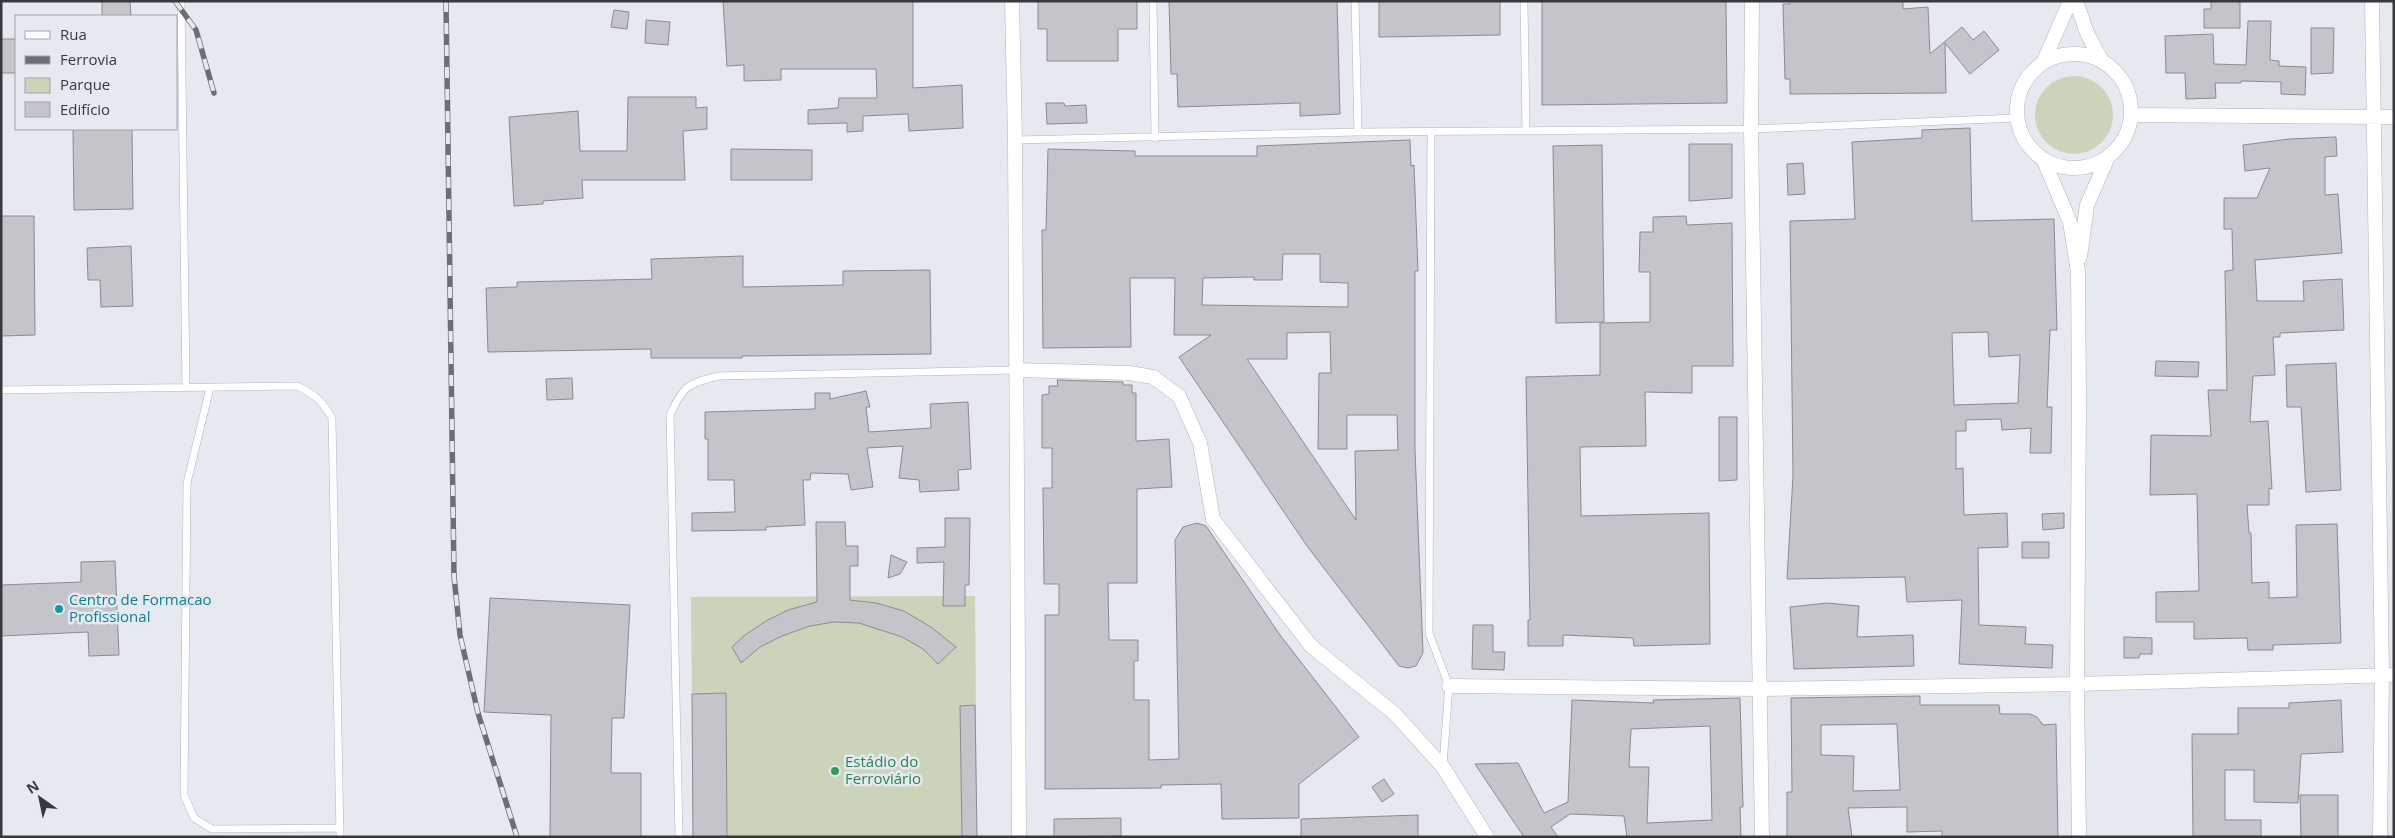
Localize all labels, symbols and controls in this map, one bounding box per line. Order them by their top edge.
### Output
legend [15,15,178,130]
text: Rua [60,24,87,44]
text: Ferrovia [60,49,117,69]
text: Parque [60,74,110,94]
text: Edifício [60,99,110,119]
place label: Centro de Formacao Profissional [69,589,212,626]
marker: Centro de Formacao Profissional [53,603,65,615]
place label: Estádio do Ferroviário [845,751,921,788]
marker: Estádio do Ferroviário [829,765,841,777]
north arrow [15,773,65,823]
text: N [23,776,43,798]

